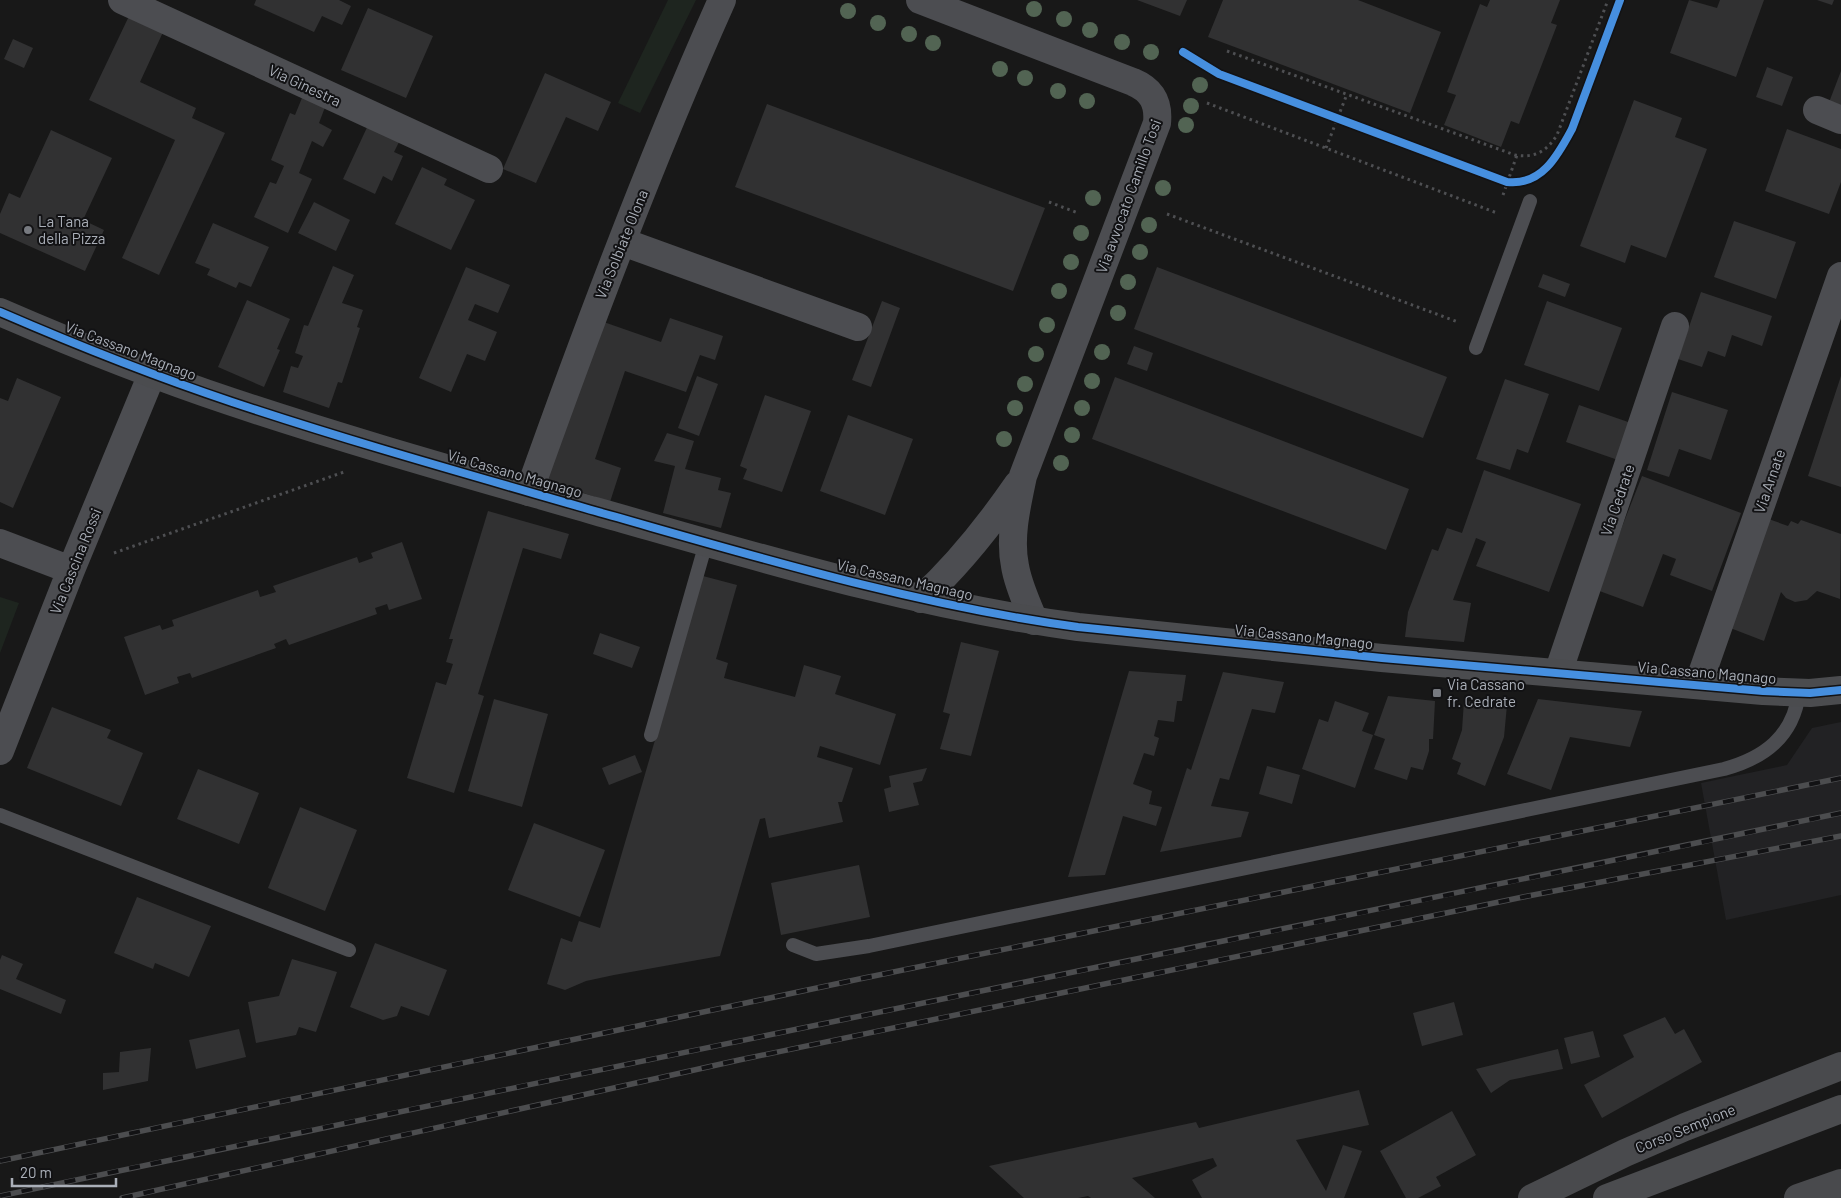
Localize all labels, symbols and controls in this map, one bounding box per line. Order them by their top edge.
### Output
street label: Via Ginestra [266,60,344,110]
street label: Via avvocato Camillo Tosi [1092,117,1164,275]
street label: Via Solbiate Olona [591,187,651,301]
place label: La Tana della Pizza [38,212,105,247]
marker: La Tana della Pizza [22,224,34,236]
street label: Via Cassano Magnago [63,317,199,383]
street label: Via Cassano Magnago [446,445,584,501]
street label: Via Arnate [1750,446,1788,516]
street label: Via Cedrate [1596,462,1638,538]
street label: Via Cascina Rossi [46,505,104,617]
street label: Via Cassano Magnago [835,555,975,603]
street label: Via Cassano Magnago [1234,620,1374,652]
street label: Via Cassano Magnago [1637,657,1777,687]
place label: Via Cassano fr. Cedrate [1447,675,1525,710]
marker: Via Cassano fr. Cedrate [1431,687,1443,699]
street label: Corso Sempione [1632,1100,1738,1156]
scale bar [12,1156,116,1188]
text: 20 m [20,1163,52,1181]

